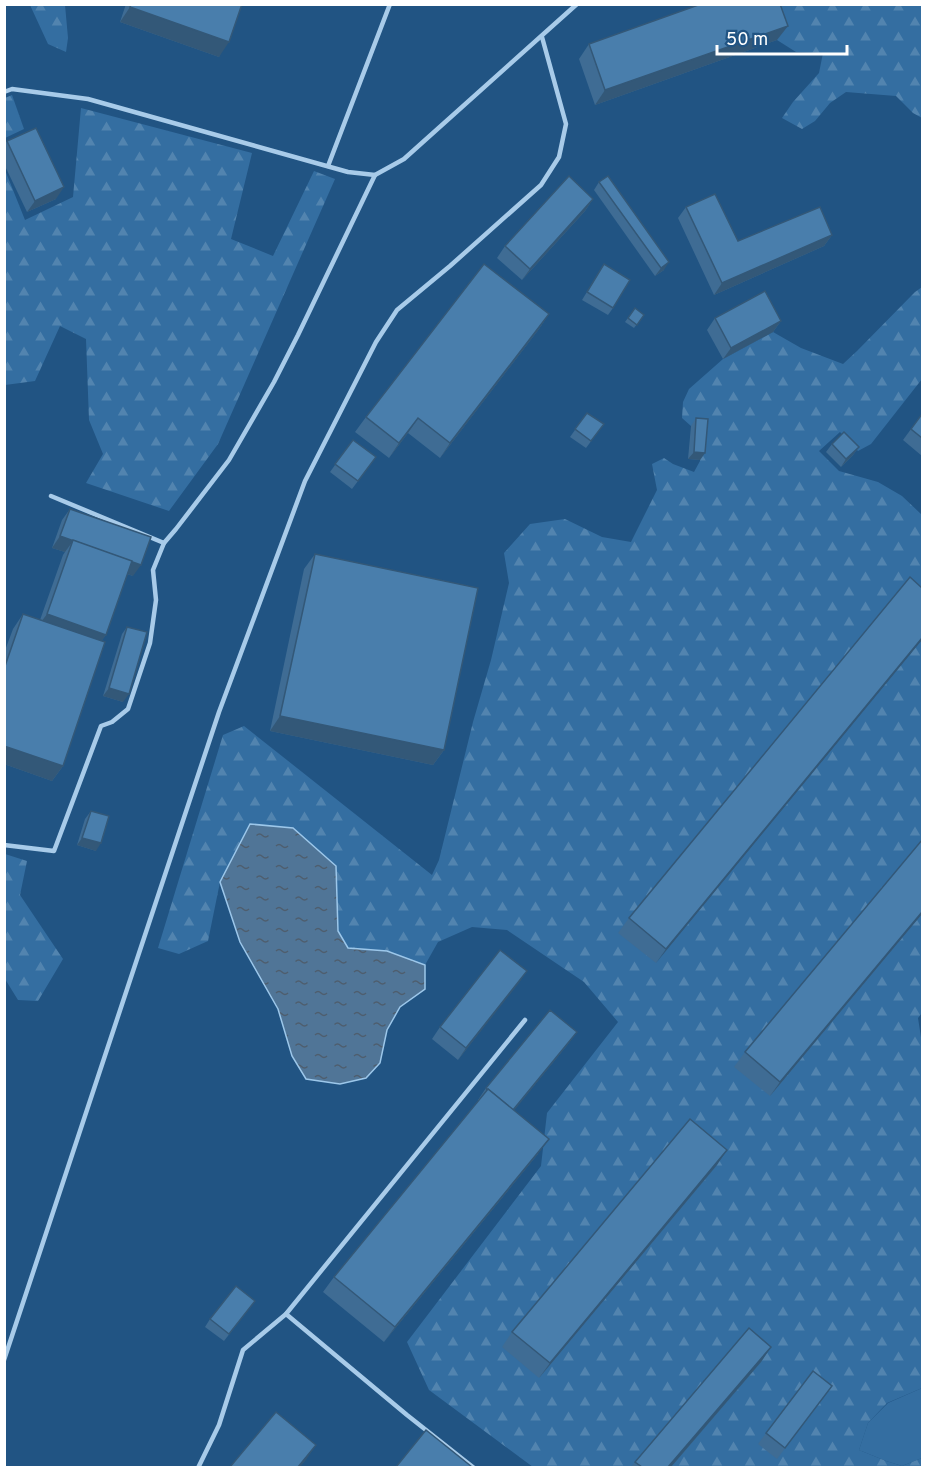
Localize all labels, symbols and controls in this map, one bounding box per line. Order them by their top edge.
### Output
scale bar [717,18,848,56]
text: 50 m [726,29,768,52]

